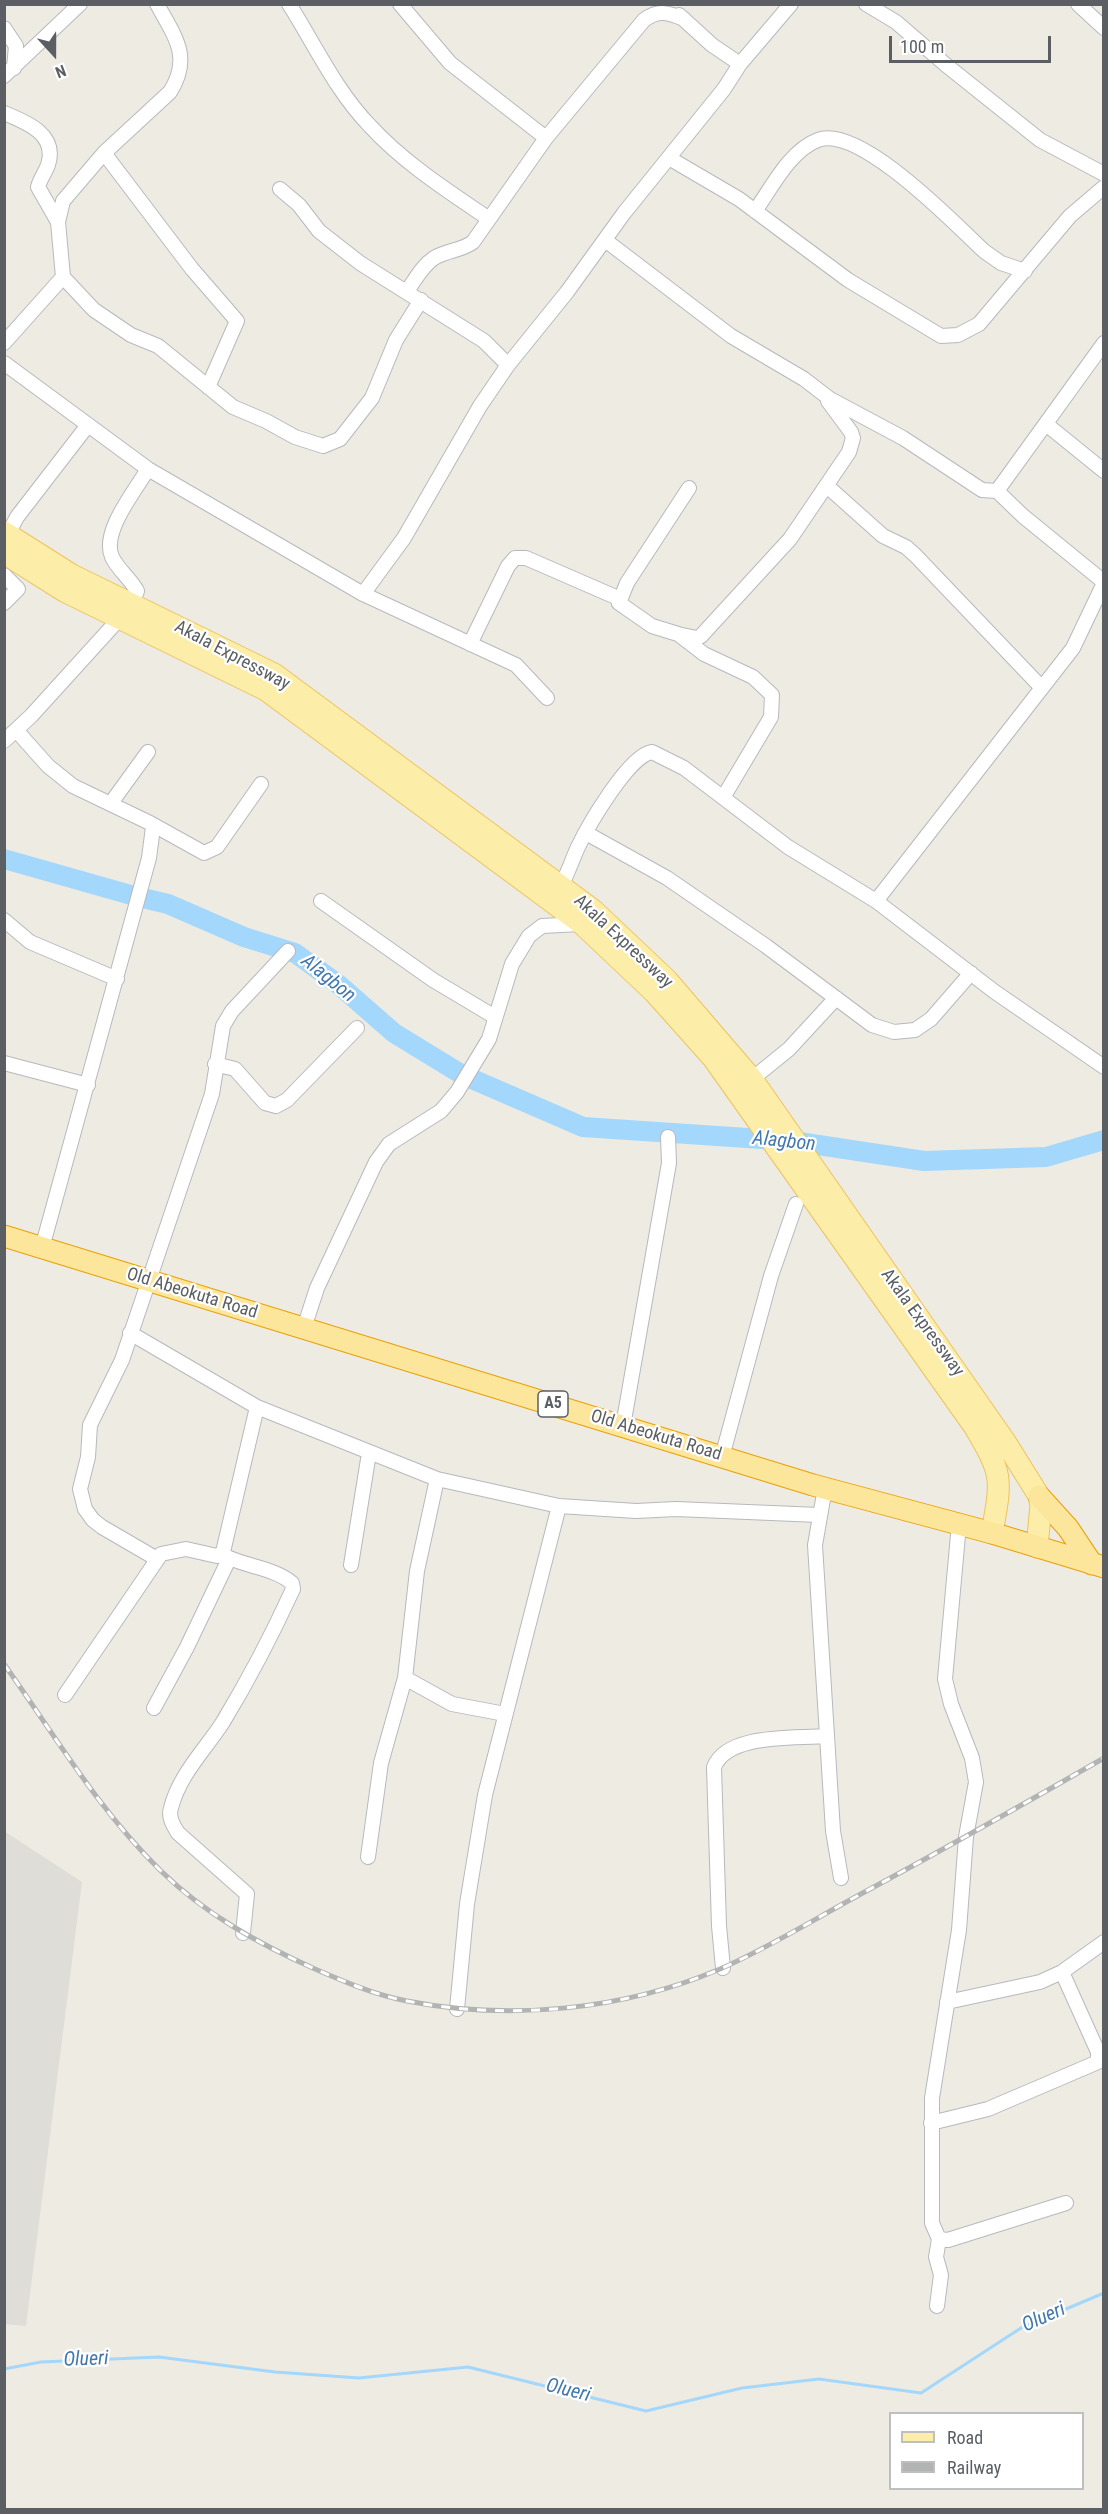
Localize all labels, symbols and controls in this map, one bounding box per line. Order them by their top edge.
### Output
north arrow [24,24,84,84]
scale bar [892,24,1054,62]
text: 100 m [900,36,944,57]
text: N [53,61,69,82]
street label: Akala Expressway [171,617,293,695]
street label: Akala Expressway [569,891,677,993]
water label: Alagbon [296,950,360,1008]
water label: Alagbon [751,1127,817,1157]
street label: Old Abeokuta Road [124,1264,260,1324]
street label: Akala Expressway [876,1265,968,1381]
road number: A5 [538,1391,568,1417]
street label: Old Abeokuta Road [588,1406,724,1466]
water label: Olueri [1019,2298,1069,2338]
water label: Olueri [63,2347,109,2373]
water label: Olueri [543,2374,593,2408]
legend [889,2412,1084,2490]
text: Road [947,2427,983,2448]
text: Railway [947,2457,1001,2478]

